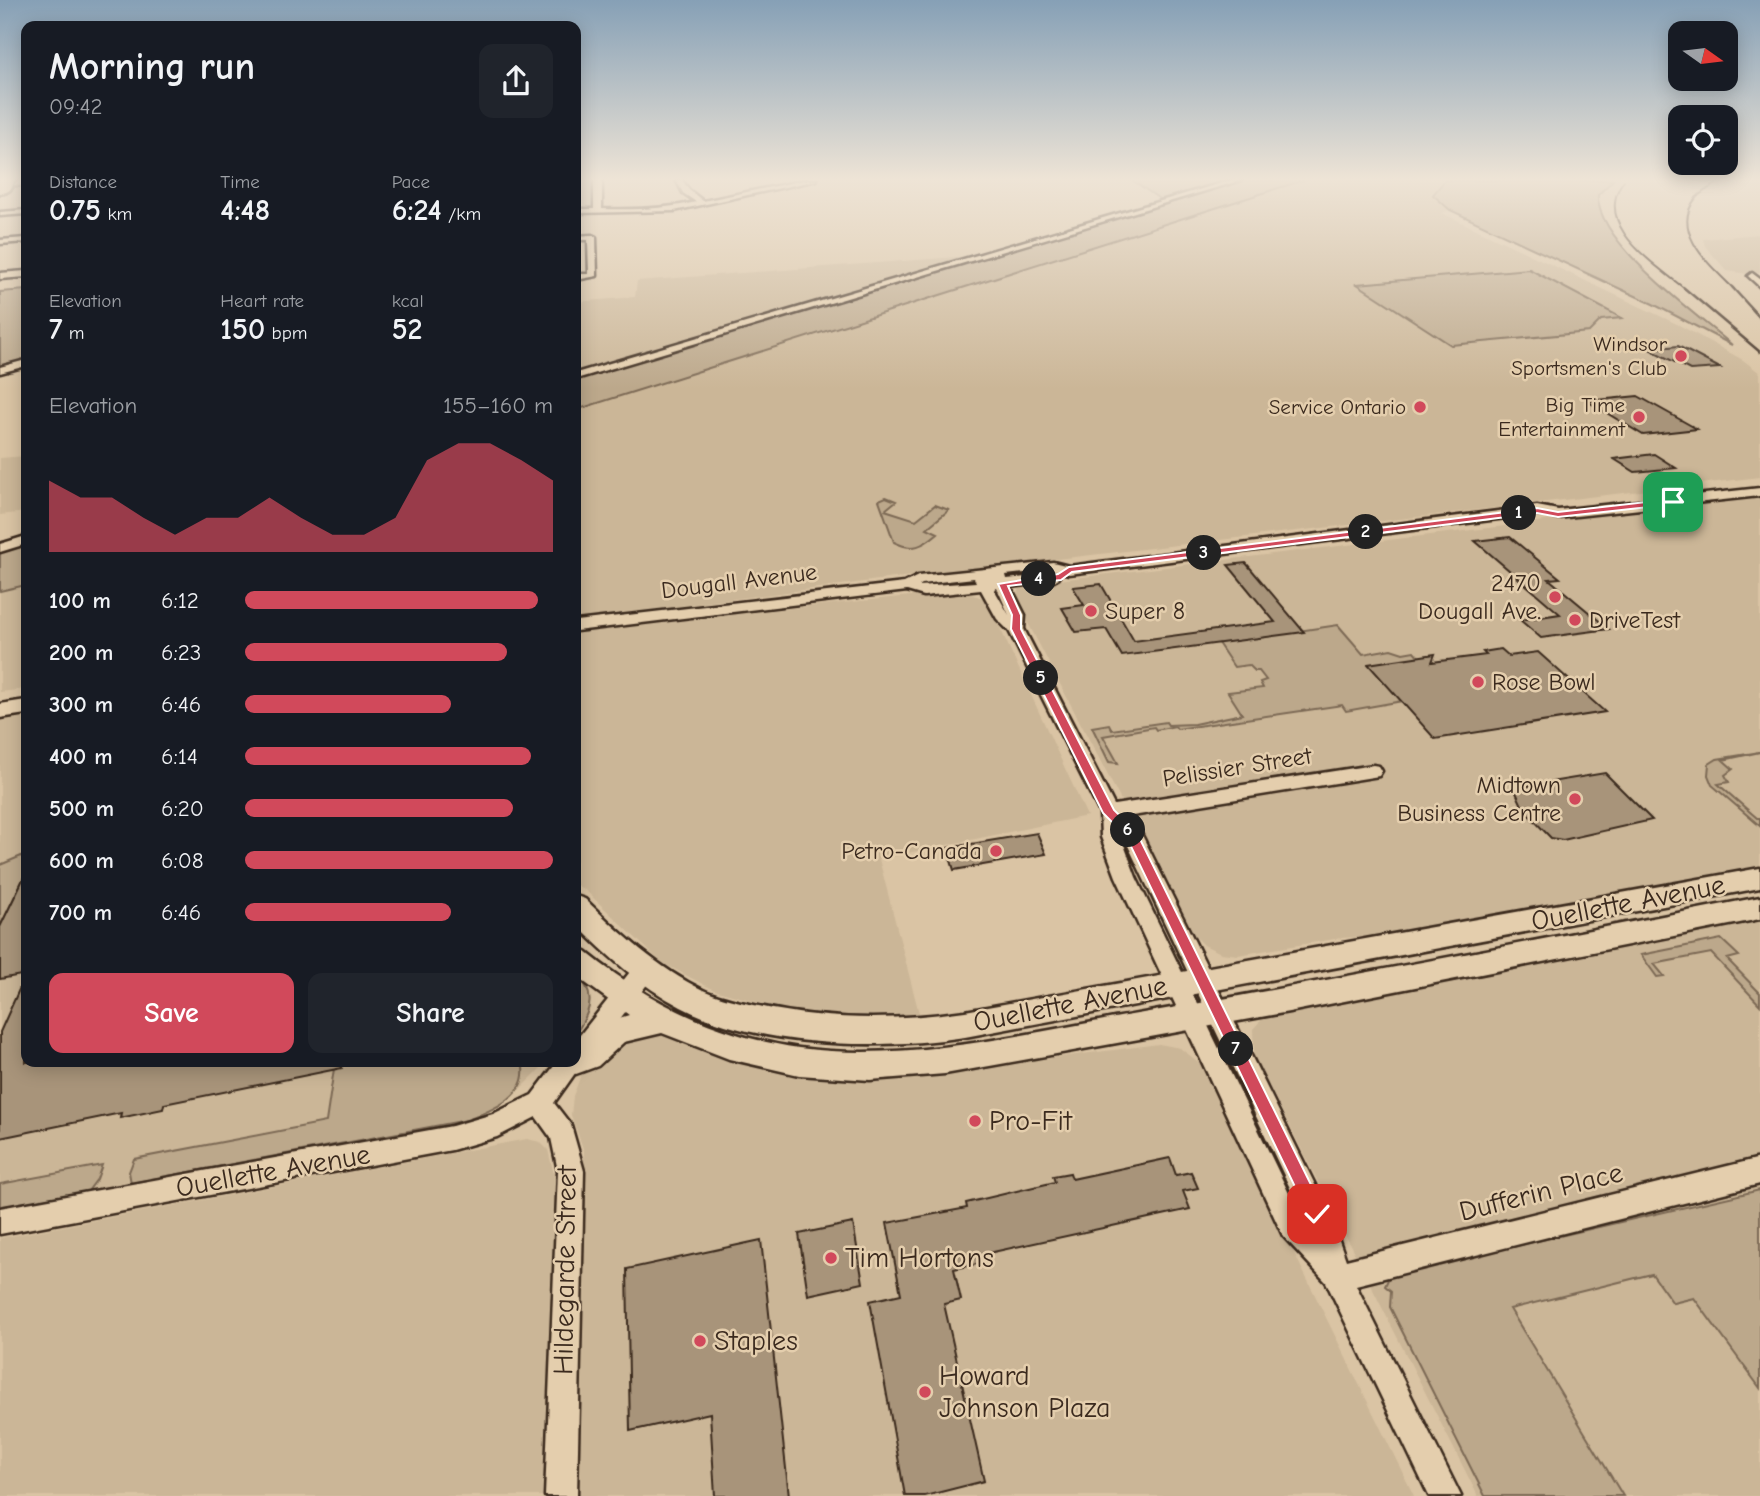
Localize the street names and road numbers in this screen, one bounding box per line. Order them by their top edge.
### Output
street label: Dougall Avenue [659,558,819,604]
street label: Pelissier Street [1161,741,1315,793]
street label: Ouellette Avenue [1529,869,1727,937]
street label: Ouellette Avenue [971,970,1169,1038]
street label: Ouellette Avenue [173,1138,373,1204]
street label: Dufferin Place [1456,1156,1626,1228]
street label: Hildegarde Street [547,1164,583,1375]

